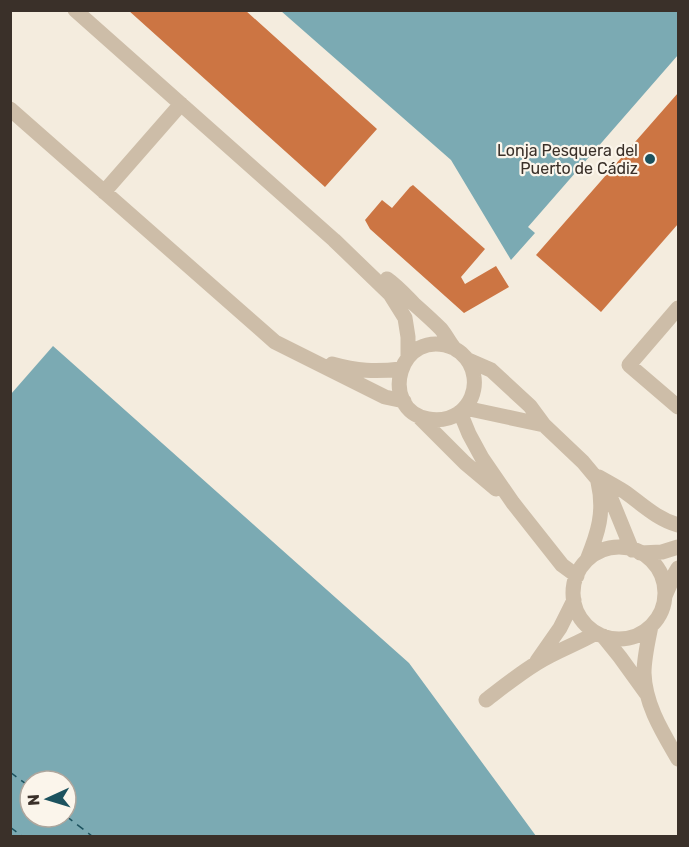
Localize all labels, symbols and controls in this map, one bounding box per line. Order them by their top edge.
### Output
place label: Lonja Pesquera del Puerto de Cádiz [497,141,638,178]
marker: Lonja Pesquera del Puerto de Cádiz [643,152,657,166]
north arrow [18,769,78,829]
text: N [24,794,43,806]

